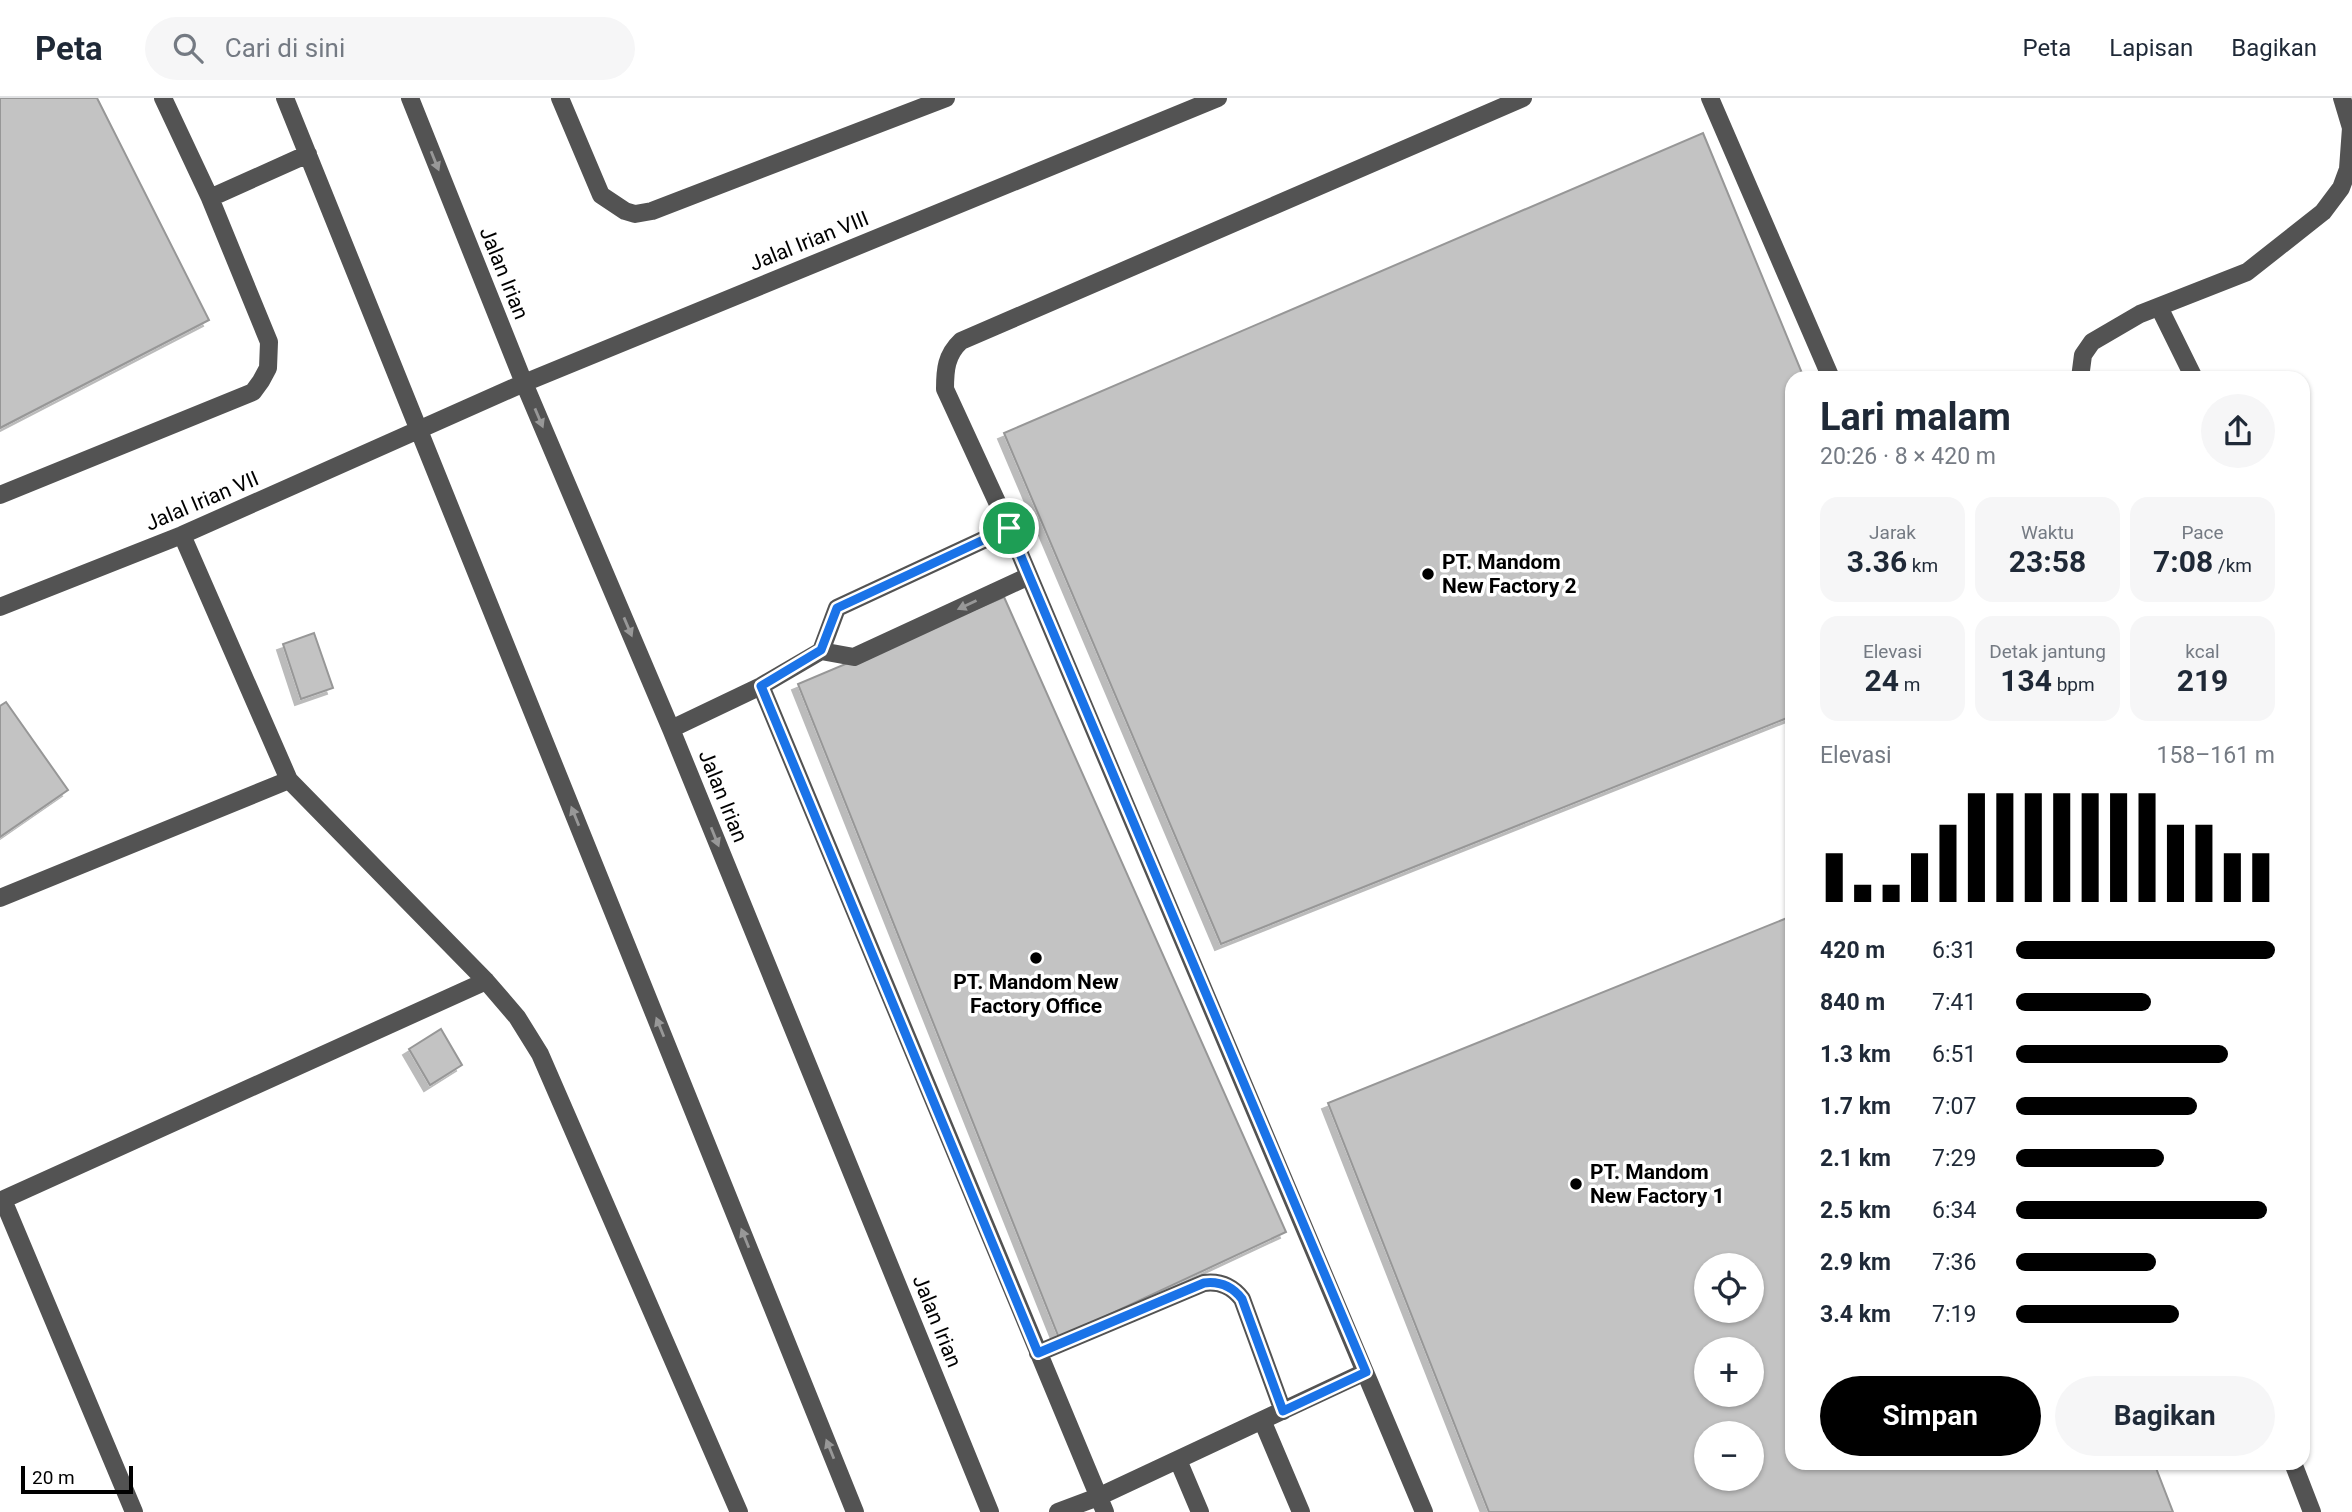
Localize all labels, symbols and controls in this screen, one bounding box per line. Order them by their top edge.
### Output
search box [145,17,635,80]
text: Peta [35,29,103,68]
icon: search [169,29,207,67]
text: Cari di sini [225,33,345,63]
text: Peta [2023,34,2071,62]
text: Lapisan [2109,34,2193,62]
text: Bagikan [2231,34,2317,62]
one-way arrow [430,151,441,172]
street label: Jalal Irian VIII [746,206,872,276]
street label: Jalan Irian [475,223,533,323]
button: share [2201,394,2275,468]
text: Lari malam [1820,395,2011,439]
one-way arrow [534,407,545,428]
text: 20:26 · 8 × 420 m [1820,443,1996,470]
street label: Jalal Irian VII [142,466,262,536]
pin [979,498,1039,558]
icon: arrive [990,509,1028,547]
text: Jarak [1869,521,1916,544]
text: Waktu [2021,521,2074,544]
text: Pace [2181,521,2224,544]
text: 3.36 [1847,544,1907,579]
text: 23:58 [2009,544,2086,579]
text: 7:08 [2153,544,2213,579]
place label: PT. Mandom New Factory 2 [1442,550,1577,598]
text: km [1907,554,1938,577]
text: /km [2213,554,2252,577]
marker: PT. Mandom New Factory 2 [1420,566,1436,582]
one-way arrow [957,599,977,611]
one-way arrow [622,617,633,638]
text: Elevasi [1863,640,1922,663]
text: Detak jantung [1989,640,2106,663]
text: kcal [2185,640,2220,663]
text: 24 [1865,663,1899,698]
text: 134 [2000,663,2052,698]
text: 219 [2177,663,2228,698]
text: m [1899,673,1920,696]
text: bpm [2052,673,2095,696]
text: Elevasi [1820,742,1892,769]
text: 158–161 m [2156,742,2275,769]
street label: Jalan Irian [694,746,752,846]
one-way arrow [569,805,580,826]
one-way arrow [710,827,721,848]
text: 420 m [1820,937,1885,964]
text: 6:31 [1932,937,1976,964]
marker: PT. Mandom New Factory Office [1028,950,1044,966]
place label: PT. Mandom New Factory Office [953,970,1119,1018]
text: 840 m [1820,989,1885,1016]
text: 7:41 [1932,989,1976,1016]
one-way arrow [654,1016,665,1037]
text: 1.3 km [1820,1041,1891,1068]
text: 6:51 [1932,1041,1976,1068]
text: 1.7 km [1820,1093,1891,1120]
text: 7:07 [1932,1093,1976,1120]
text: 2.1 km [1820,1145,1891,1172]
text: 7:29 [1932,1145,1976,1172]
place label: PT. Mandom New Factory 1 [1590,1160,1725,1208]
marker: PT. Mandom New Factory 1 [1568,1176,1584,1192]
text: 2.5 km [1820,1197,1891,1224]
text: 6:34 [1932,1197,1976,1224]
one-way arrow [739,1227,750,1248]
text: 2.9 km [1820,1249,1891,1276]
text: 7:36 [1932,1249,1976,1276]
map controls [1694,1253,1764,1491]
button: locate [1694,1253,1764,1323]
street label: Jalan Irian [908,1271,966,1371]
text: 3.4 km [1820,1301,1891,1328]
text: 7:19 [1932,1301,1976,1328]
button: + [1694,1337,1764,1407]
button: Simpan [1820,1376,2041,1456]
button: Bagikan [2055,1376,2275,1456]
button: − [1694,1421,1764,1491]
one-way arrow [824,1438,835,1459]
scale bar [21,1463,133,1495]
text: 20 m [32,1466,75,1489]

